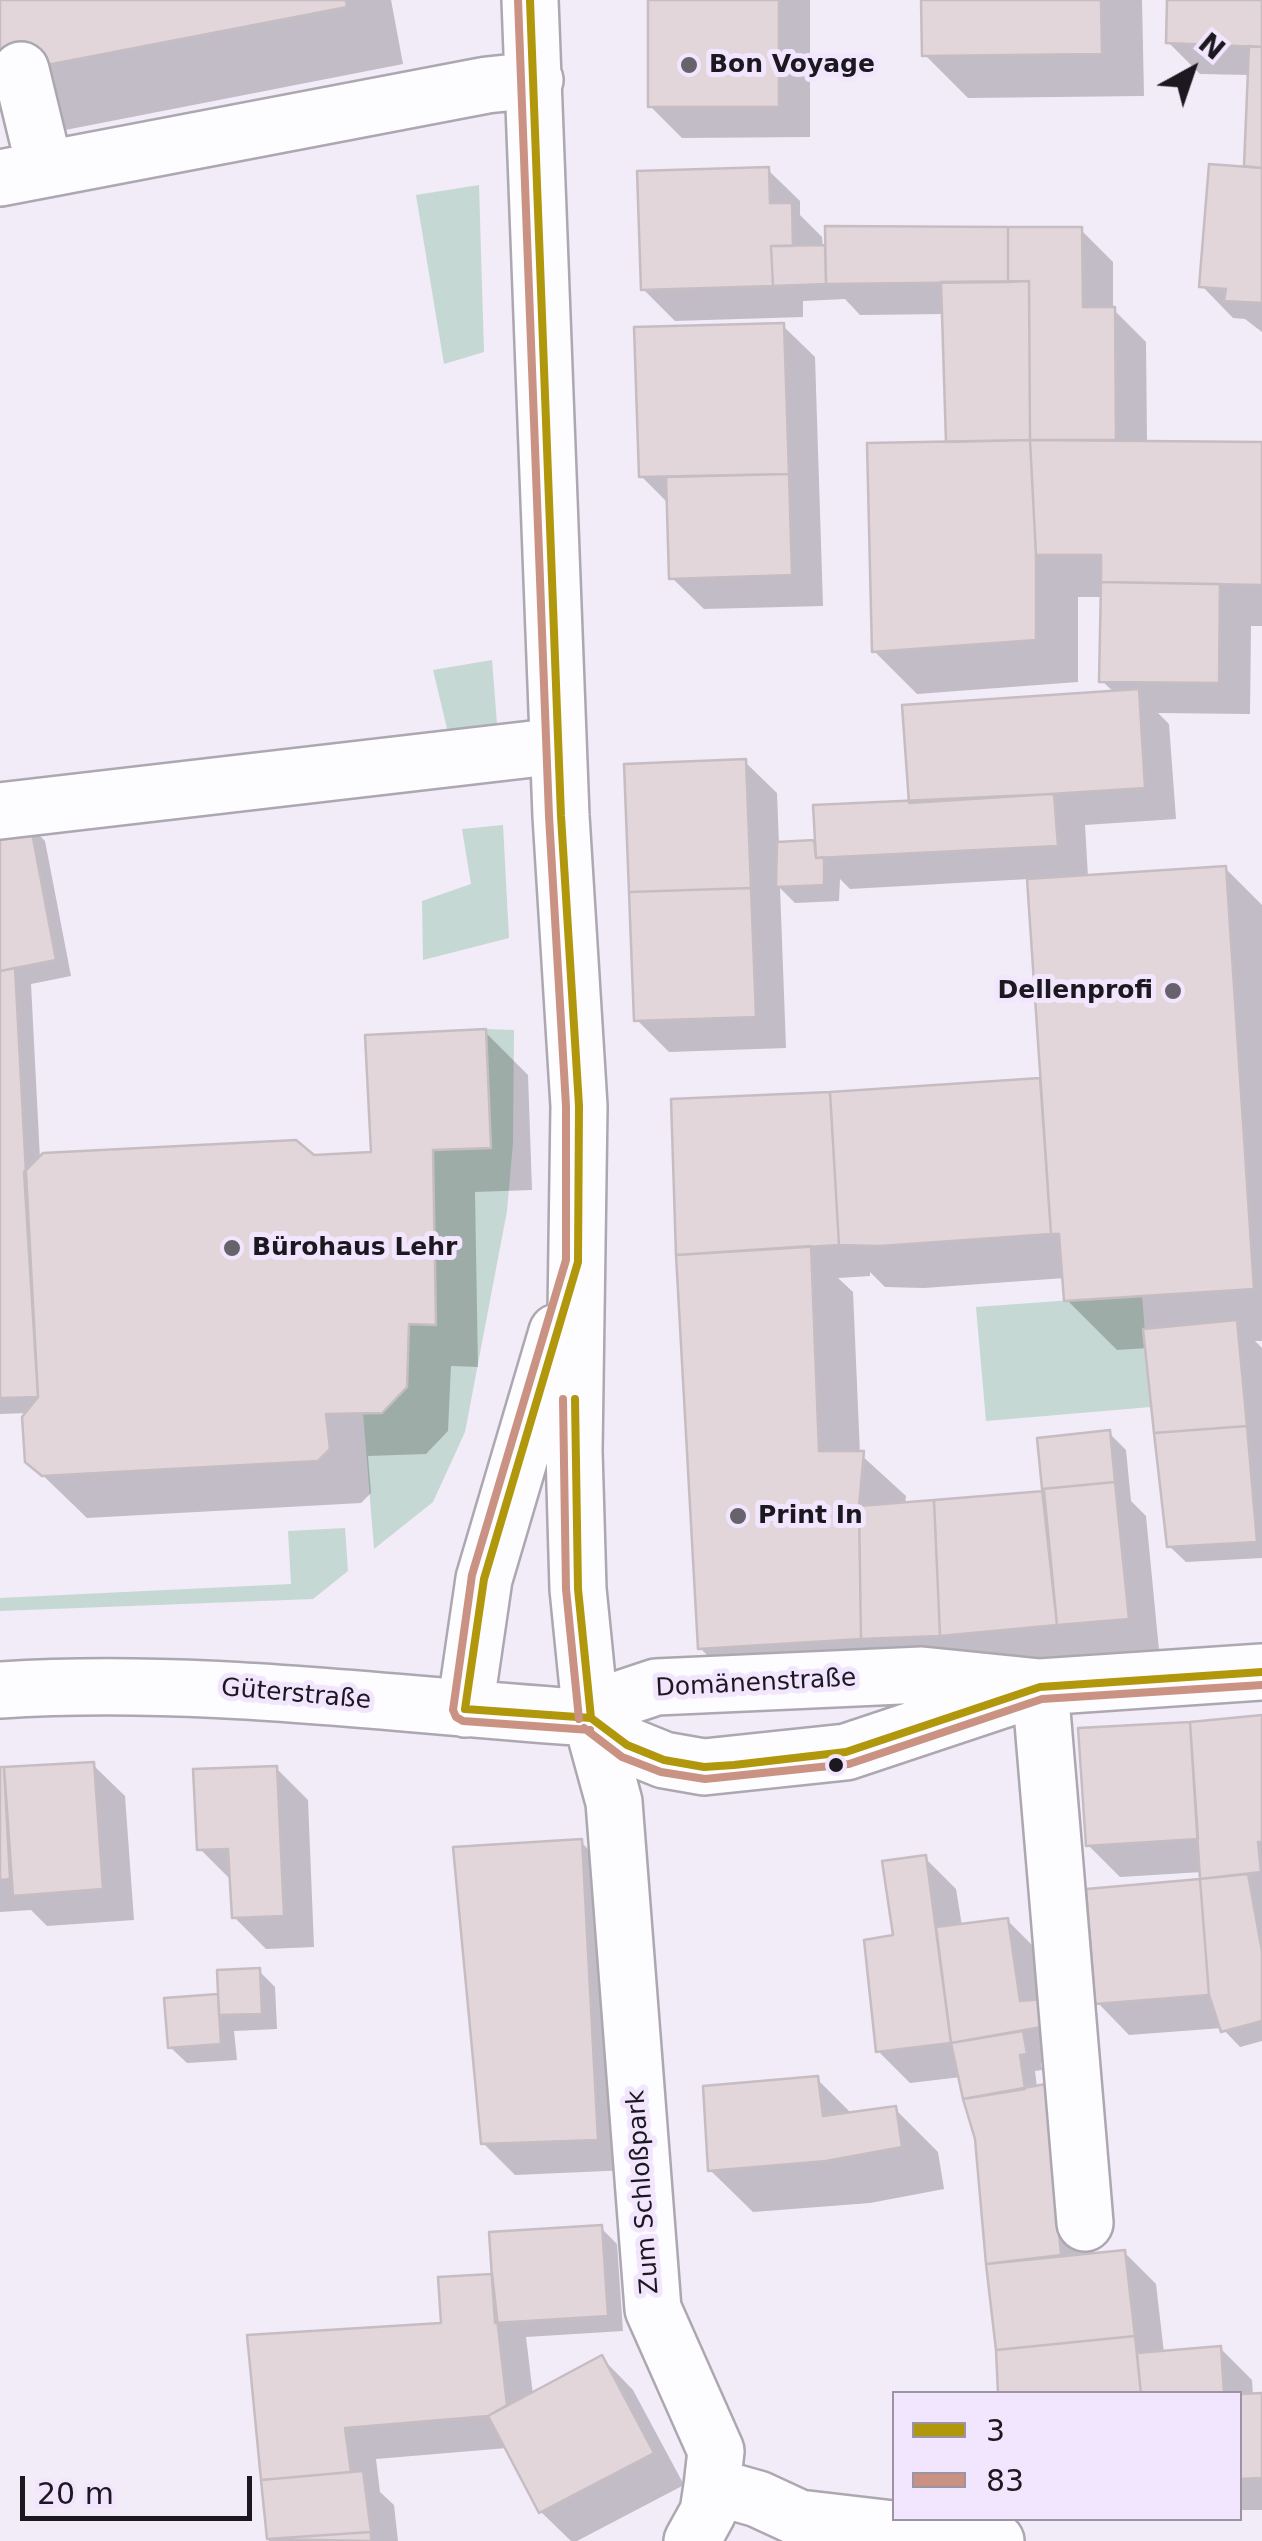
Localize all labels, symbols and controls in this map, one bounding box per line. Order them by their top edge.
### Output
north arrow [1142,20,1242,120]
text: N [1192,26,1231,67]
place label: Bon Voyage [709,50,875,80]
marker: Bon Voyage [678,54,700,76]
place label: Dellenprofi [997,976,1153,1006]
marker: Dellenprofi [1162,980,1184,1002]
place label: Bürohaus Lehr [252,1233,457,1263]
marker: Bürohaus Lehr [221,1237,243,1259]
place label: Print In [758,1501,863,1531]
marker: Print In [727,1505,749,1527]
street label: Domänenstraße [655,1664,857,1704]
street label: Güterstraße [220,1674,372,1716]
unlabelled marker [826,1755,846,1775]
street label: Zum Schloßpark [622,2089,666,2295]
legend [892,2391,1242,2521]
text: 3 [986,2413,1005,2448]
scale bar [25,2456,258,2518]
text: 83 [986,2463,1024,2498]
text: 20 m [37,2476,114,2511]

